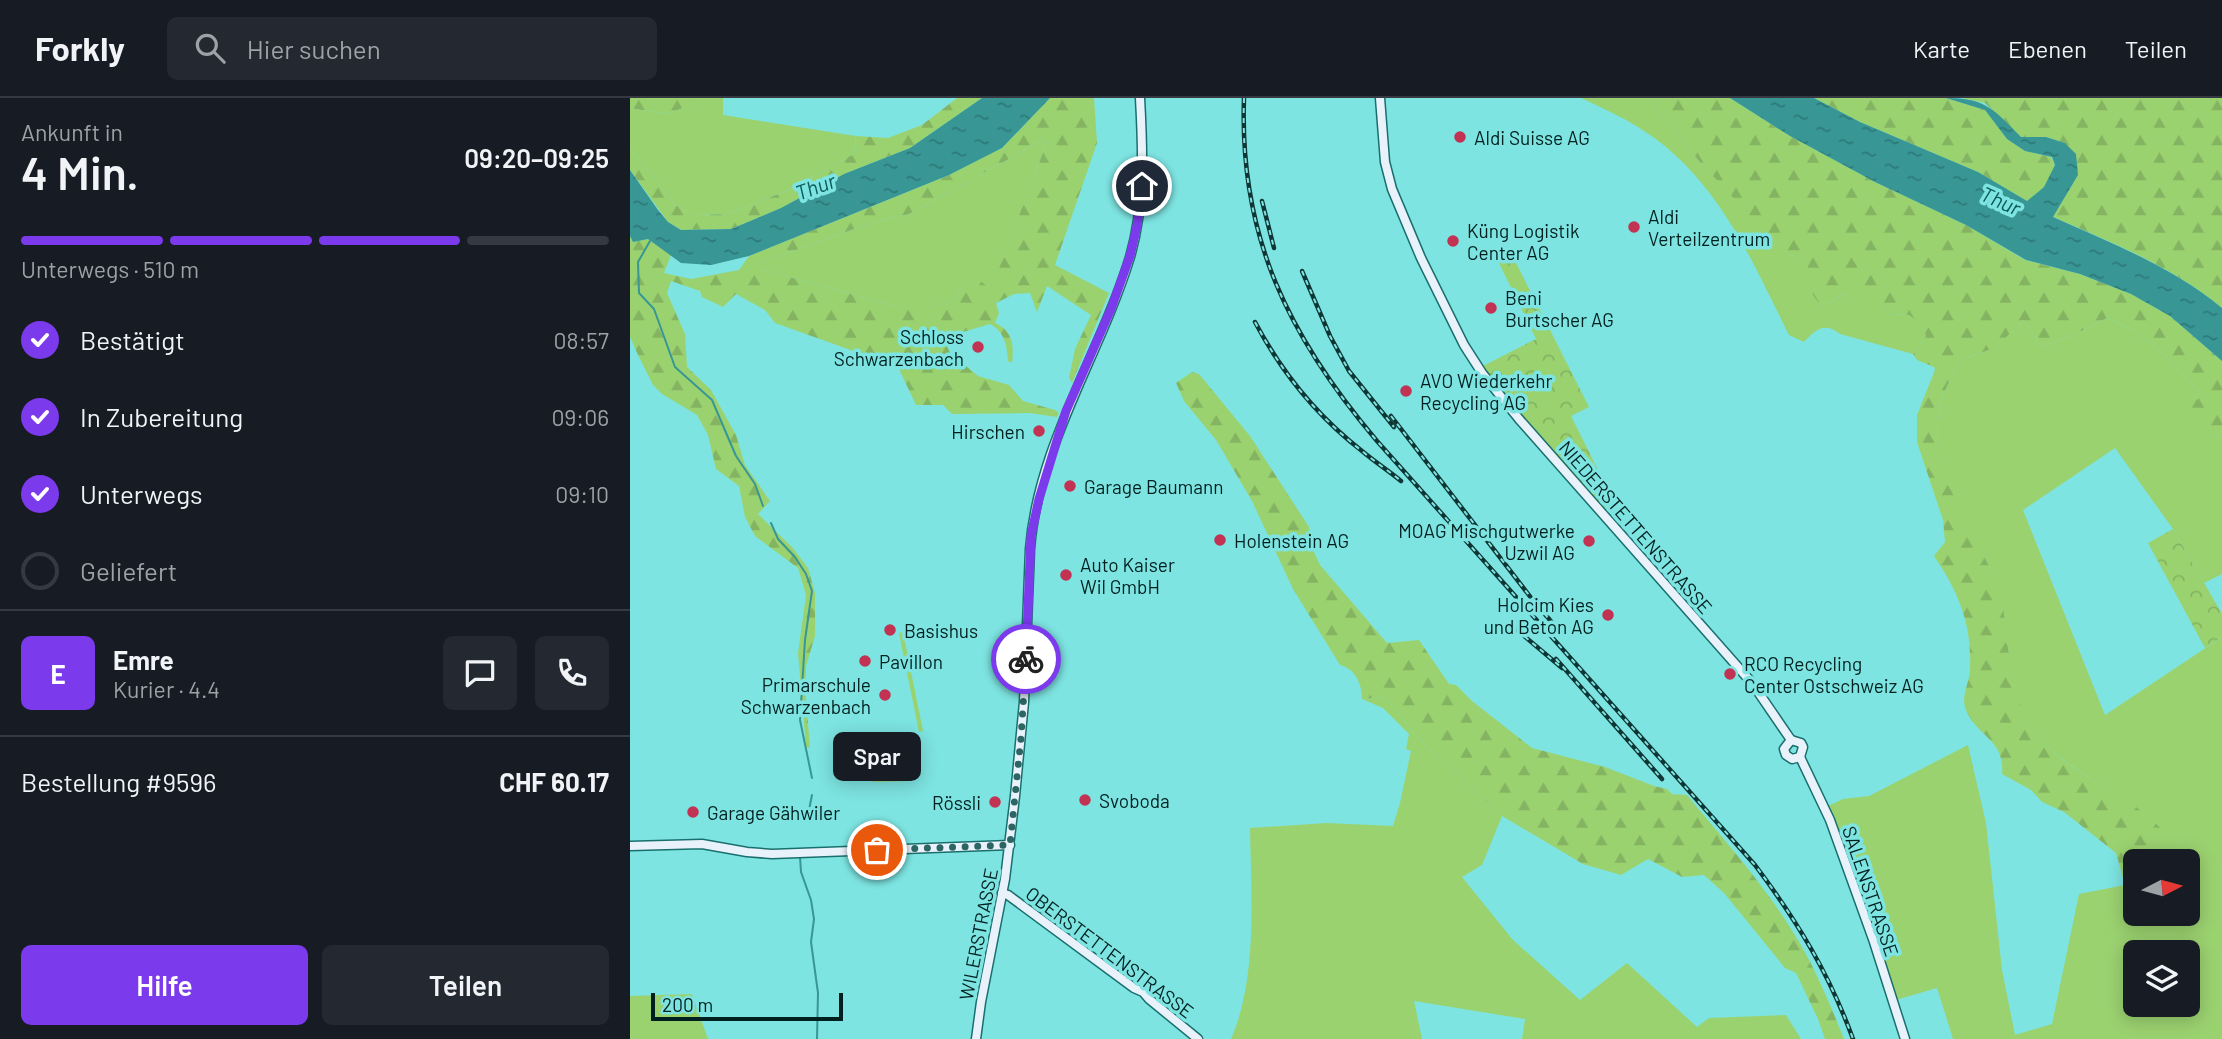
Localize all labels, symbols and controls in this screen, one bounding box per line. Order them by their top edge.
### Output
search box [167,17,657,80]
text: Forkly [35,28,125,68]
icon: search [191,29,229,67]
text: Hier suchen [247,33,381,64]
text: Karte [1913,34,1970,63]
text: Ebenen [2008,34,2087,63]
text: Teilen [2125,34,2187,63]
text: Ankunft in [21,118,123,146]
place label: Aldi Suisse AG [1474,126,1590,149]
marker: Aldi Suisse AG [1452,129,1468,145]
text: 09:20–09:25 [464,142,609,173]
text: 4 Min. [21,144,139,199]
pin [1112,156,1172,216]
water label: Thur [791,167,839,205]
icon: home [1123,167,1161,205]
water label: Thur [1977,180,2025,220]
place label: Aldi Verteilzentrum [1648,205,1770,250]
place label: Küng Logistik Center AG [1467,219,1580,264]
marker: Aldi Verteilzentrum [1626,219,1642,235]
marker: Küng Logistik Center AG [1445,233,1461,249]
text: Unterwegs · 510 m [21,255,199,283]
place label: Beni Burtscher AG [1505,286,1614,331]
marker: Beni Burtscher AG [1483,300,1499,316]
icon: check [21,321,59,359]
text: Bestätigt [80,324,185,355]
place label: Schloss Schwarzenbach [834,325,964,370]
text: 08:57 [554,326,609,354]
marker: Schloss Schwarzenbach [970,339,986,355]
place label: AVO Wiederkehr Recycling AG [1420,369,1553,414]
marker: AVO Wiederkehr Recycling AG [1398,383,1414,399]
icon: check [21,398,59,436]
text: In Zubereitung [80,401,243,432]
text: 09:06 [551,403,609,431]
place label: Hirschen [951,420,1025,443]
marker: Hirschen [1031,423,1047,439]
street label: NIEDERSTETTENSTRASSE [1555,436,1717,618]
icon: check [21,475,59,513]
place label: Garage Baumann [1084,475,1224,498]
text: Unterwegs [80,478,202,509]
marker: Garage Baumann [1062,478,1078,494]
text: 09:10 [555,480,609,508]
place label: MOAG Mischgutwerke Uzwil AG [1398,519,1575,564]
place label: Holenstein AG [1234,529,1349,552]
marker: Holenstein AG [1212,532,1228,548]
marker: MOAG Mischgutwerke Uzwil AG [1581,533,1597,549]
place label: Auto Kaiser Wil GmbH [1080,553,1175,598]
text: Geliefert [80,555,177,586]
marker: Auto Kaiser Wil GmbH [1058,567,1074,583]
place label: Holcim Kies und Beton AG [1484,593,1594,638]
marker: Holcim Kies und Beton AG [1600,607,1616,623]
place label: Basishus [904,619,978,642]
marker: Basishus [882,622,898,638]
courier [991,624,1061,694]
button: chat [443,636,517,710]
button: phone [535,636,609,710]
icon: bike [1007,640,1045,678]
text: Emre [113,644,174,675]
place label: Pavillon [879,650,943,673]
place label: RCO Recycling Center Ostschweiz AG [1744,652,1924,697]
marker: Pavillon [857,653,873,669]
text: E [50,658,66,689]
marker: RCO Recycling Center Ostschweiz AG [1722,666,1738,682]
place label: Primarschule Schwarzenbach [741,673,871,718]
text: Kurier · 4.4 [113,675,220,703]
marker: Primarschule Schwarzenbach [877,687,893,703]
callout: Spar [833,731,921,780]
text: Spar [853,742,901,770]
text: Bestellung #9596 [21,766,216,797]
text: CHF 60.17 [499,766,609,797]
place label: Svoboda [1099,789,1170,812]
place label: Rössli [932,791,981,814]
marker: Svoboda [1077,792,1093,808]
marker: Rössli [987,794,1003,810]
place label: Garage Gähwiler [707,801,840,824]
marker: Garage Gähwiler [685,804,701,820]
pin [847,820,907,880]
street label: SALENSTRASSE [1838,823,1904,959]
icon: bag [858,831,896,869]
north arrow [2123,849,2200,926]
map controls [2123,849,2200,1017]
street label: WILERSTRASSE [954,866,1002,1002]
street label: OBERSTETTENSTRASSE [1022,881,1198,1023]
button: layers [2123,940,2200,1017]
button: Hilfe [21,945,308,1025]
button: Teilen [322,945,609,1025]
scale bar [651,990,844,1022]
text: 200 m [662,993,713,1016]

